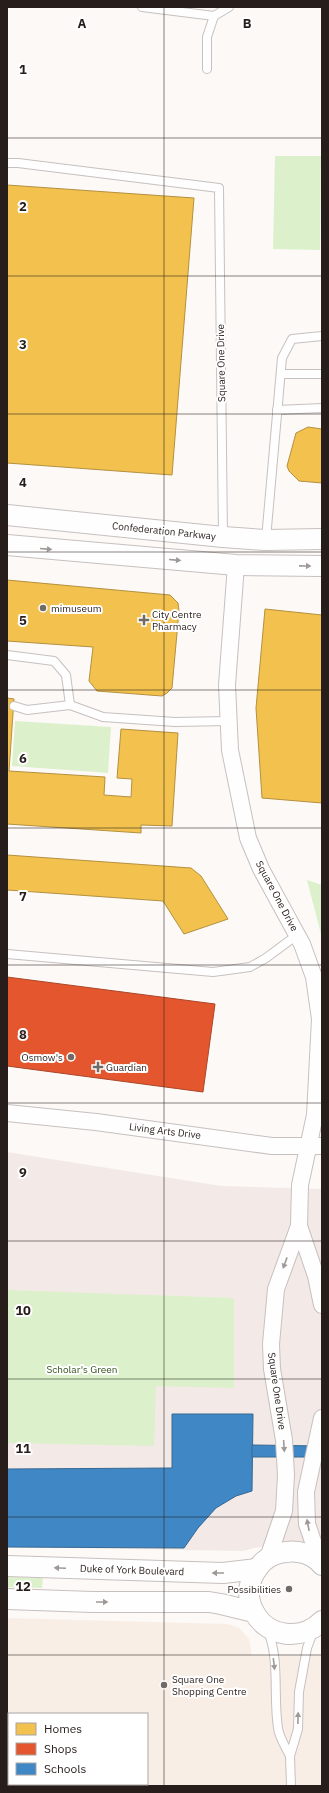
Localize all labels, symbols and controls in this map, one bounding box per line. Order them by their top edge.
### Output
text: A [78,15,87,32]
text: B [243,15,252,32]
text: 1 [19,61,27,78]
text: 2 [19,198,27,215]
street label: Square One Drive [214,323,228,402]
text: 3 [19,336,27,353]
text: 4 [19,474,27,491]
street label: Confederation Parkway [112,519,217,543]
one-way arrow [40,545,52,552]
one-way arrow [169,556,181,563]
one-way arrow [299,563,312,569]
place label: mimuseum [51,602,101,615]
marker: mimuseum [38,603,48,613]
place label: City Centre Pharmacy [152,608,202,633]
text: 5 [19,612,27,629]
marker: City Centre Pharmacy [139,615,149,625]
text: 6 [19,750,27,767]
street label: Square One Drive [253,859,301,934]
text: 7 [19,888,27,905]
text: 8 [19,1026,27,1043]
place label: Osmow's [22,1051,63,1064]
marker: Osmow's [66,1052,76,1062]
place label: Guardian [106,1061,147,1074]
marker: Guardian [93,1062,103,1072]
street label: Living Arts Drive [128,1120,202,1142]
text: 9 [19,1164,27,1181]
one-way arrow [282,1257,288,1269]
text: 10 [15,1302,31,1319]
street label: Square One Drive [265,1352,289,1431]
park label: Scholar's Green [46,1363,118,1376]
text: 11 [15,1440,31,1457]
one-way arrow [280,1440,287,1452]
one-way arrow [305,1519,311,1531]
street label: Duke of York Boulevard [80,1562,184,1578]
one-way arrow [54,1564,66,1571]
one-way arrow [211,1570,224,1576]
text: 12 [15,1578,31,1595]
place label: Possibilities [227,1583,281,1596]
marker: Possibilities [284,1584,294,1594]
one-way arrow [96,1599,109,1605]
one-way arrow [271,1658,278,1670]
place label: Square One Shopping Centre [172,1673,247,1698]
marker: Square One Shopping Centre [159,1680,169,1690]
one-way arrow [295,1711,301,1724]
legend [8,1713,148,1785]
text: Homes [44,1721,82,1736]
text: Shops [44,1741,77,1756]
text: Schools [44,1761,87,1776]

